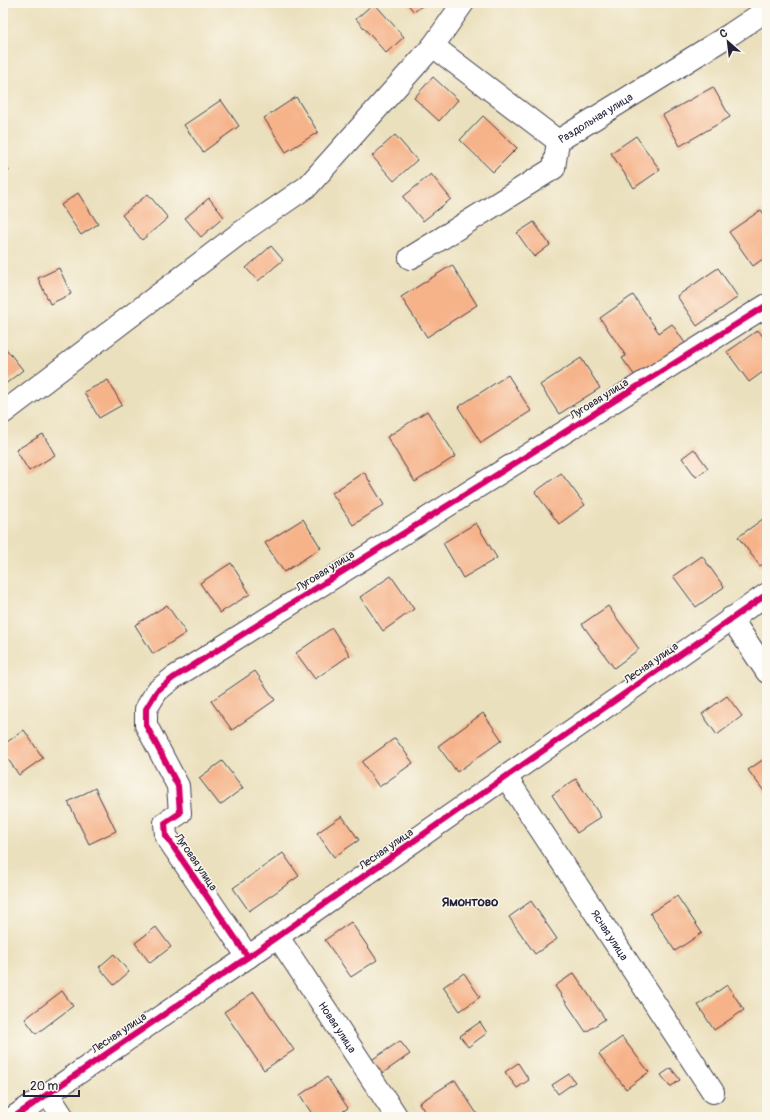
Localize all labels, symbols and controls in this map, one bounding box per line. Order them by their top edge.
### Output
north arrow [708,22,748,62]
text: С [717,26,730,41]
street label: Раздольная улица [556,90,635,146]
street label: Луговая улица [567,376,631,423]
street label: Луговая улица [293,548,357,595]
street label: Лесная улица [621,640,681,687]
street label: Лесная улица [356,826,416,873]
street label: Луговая улица [171,830,220,893]
district label: Ямонтово [442,894,498,910]
street label: Ясная улица [589,907,631,963]
street label: Новая улица [316,999,359,1055]
street label: Лесная улица [88,1010,149,1057]
scale bar [24,1072,79,1098]
text: 20 m [30,1079,59,1094]

